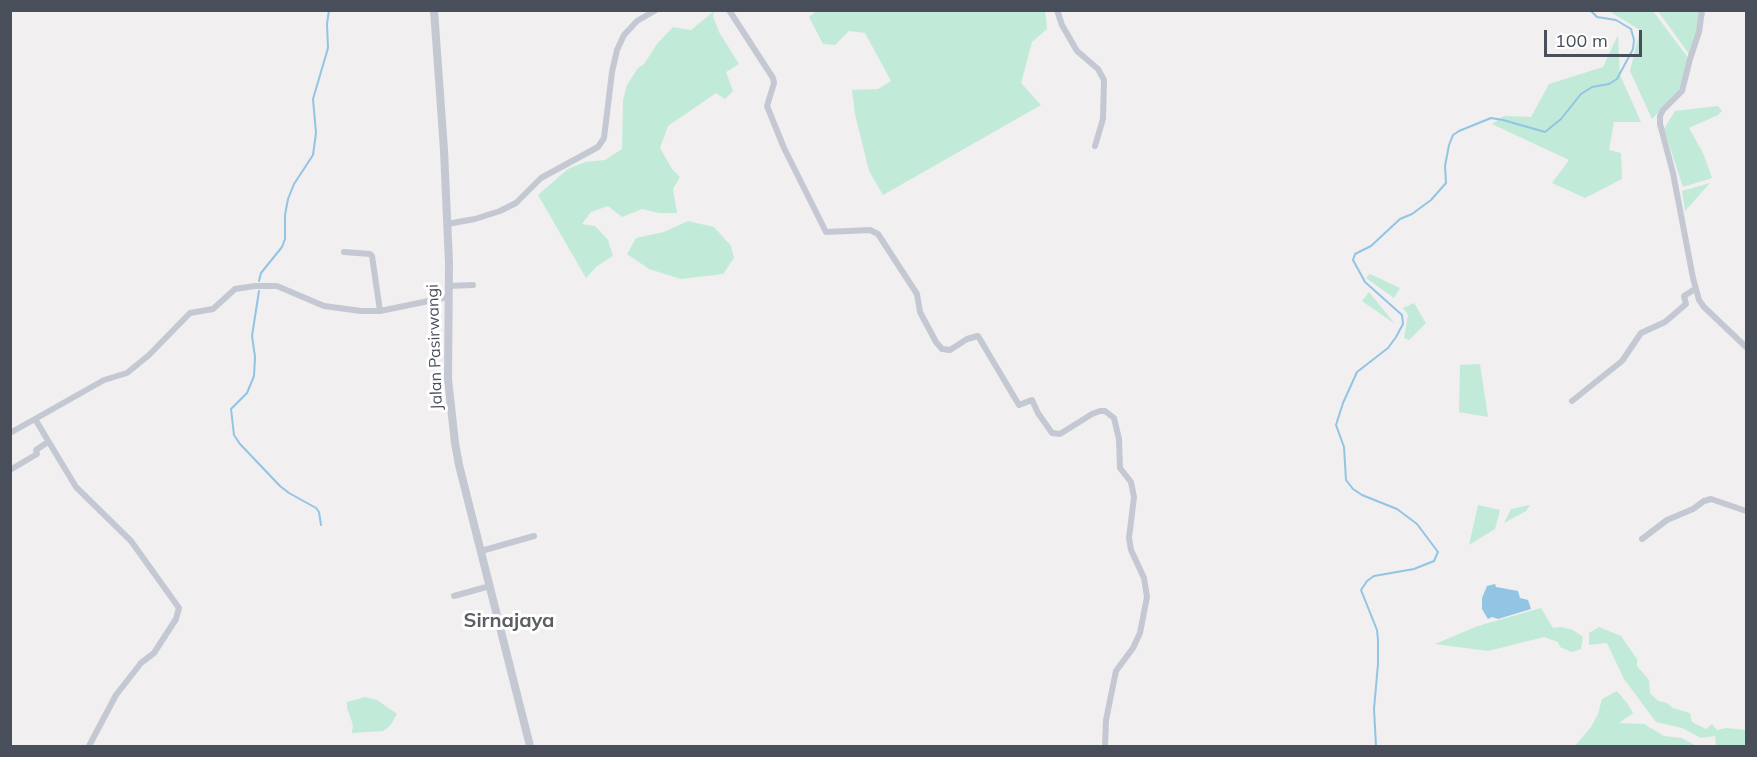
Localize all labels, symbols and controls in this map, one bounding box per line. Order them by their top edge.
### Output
scale bar [1547,18,1644,56]
text: 100 m [1555,29,1608,52]
street label: Jalan Pasirwangi [423,284,447,410]
district label: Sirnajaya [463,609,555,633]

